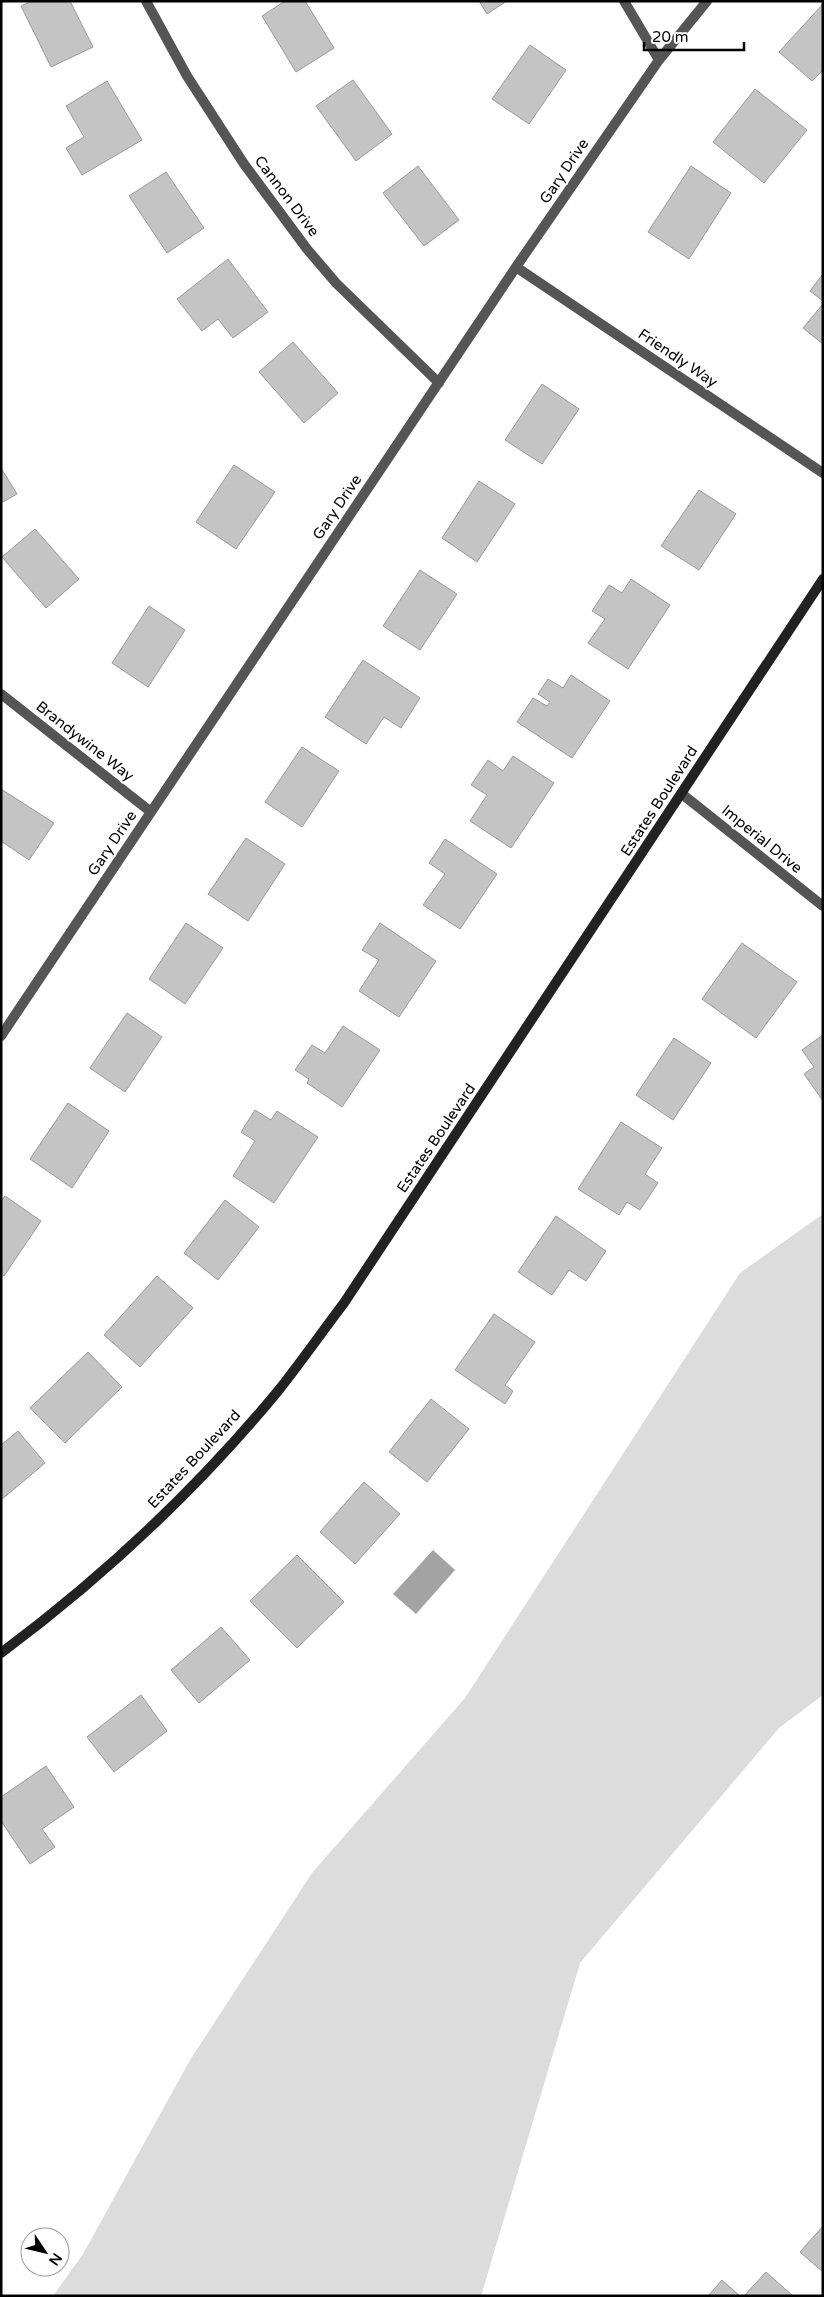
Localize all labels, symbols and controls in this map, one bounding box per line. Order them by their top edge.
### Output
scale bar [644,20,744,52]
text: 20 m [652,28,689,46]
street label: Gary Drive [536,135,592,207]
street label: Cannon Drive [251,152,323,240]
street label: Friendly Way [635,325,721,391]
street label: Gary Drive [309,471,365,543]
street label: Brandywine Way [32,697,138,785]
street label: Estates Boulevard [617,742,701,860]
street label: Imperial Drive [718,801,806,877]
street label: Gary Drive [84,807,140,879]
street label: Estates Boulevard [393,1080,479,1196]
street label: Estates Boulevard [144,1406,244,1512]
north arrow [20,2227,70,2277]
text: N [45,2250,65,2269]

